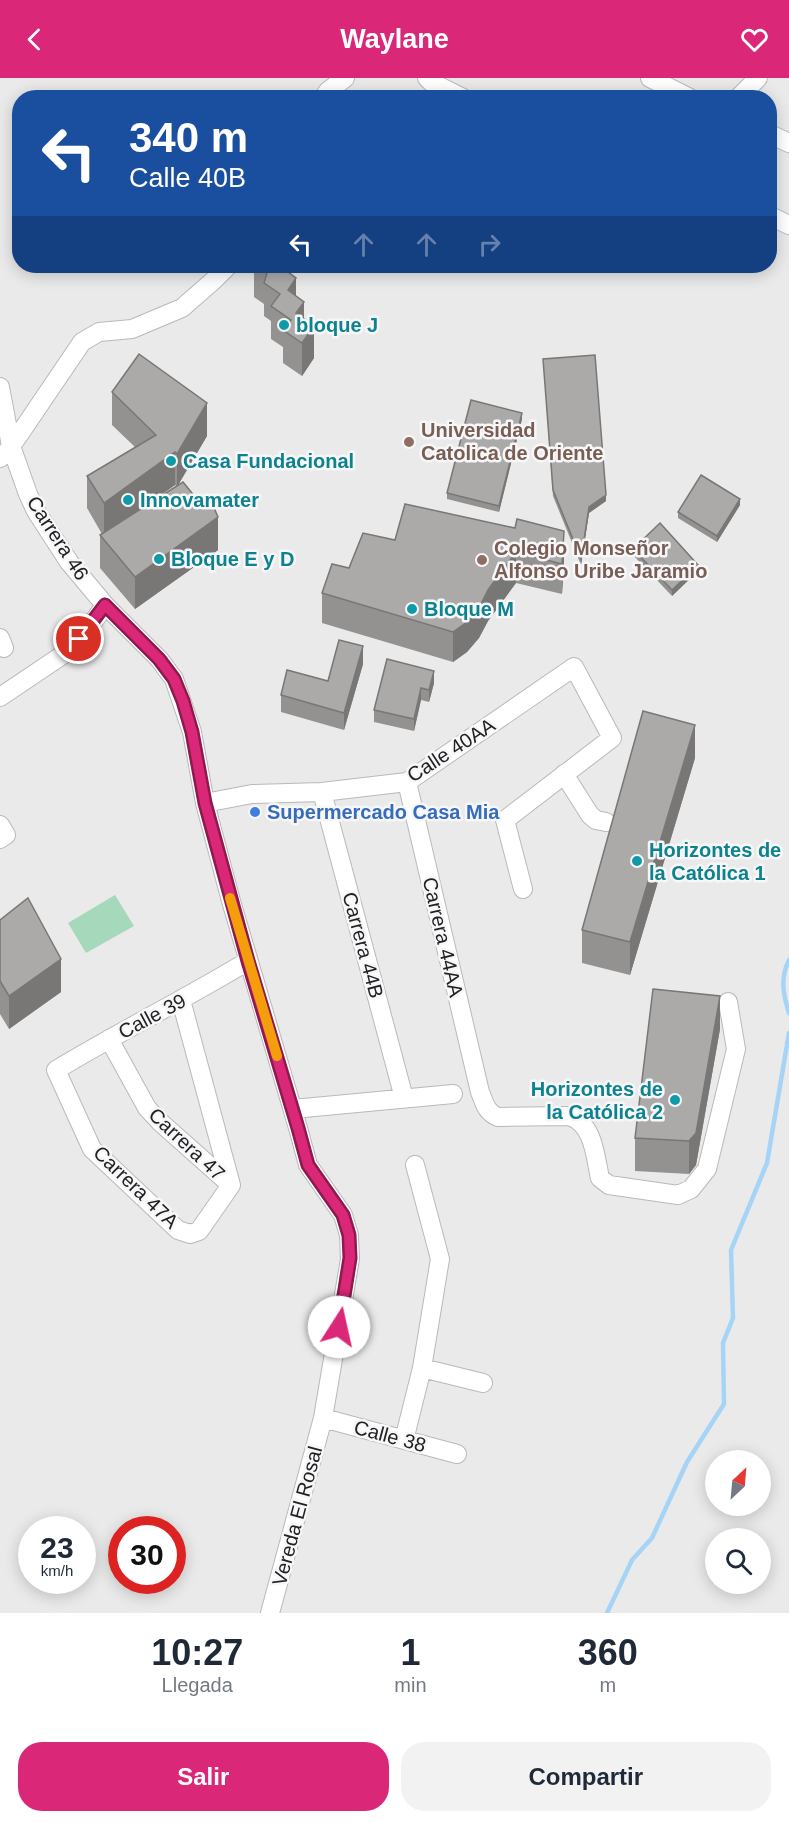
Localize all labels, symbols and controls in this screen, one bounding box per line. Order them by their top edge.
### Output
icon: back [18,23,51,56]
icon: heart [738,23,771,56]
text: Waylane [340,24,449,54]
icon: left [30,114,108,192]
text: 340 m [129,114,248,161]
text: Calle 40B [129,163,246,193]
icon: left [284,228,317,261]
icon: ahead [347,228,380,261]
icon: ahead [410,228,443,261]
icon: right [473,228,506,261]
place label: bloque J [296,314,378,336]
marker: bloque J [277,318,291,332]
place label: Universidad Catolica de Oriente [421,419,603,464]
marker: Universidad Catolica de Oriente [402,435,416,449]
place label: Casa Fundacional [183,450,354,472]
marker: Casa Fundacional [164,454,178,468]
place label: Innovamater [140,489,259,511]
street label: Carrera 46 [23,492,93,584]
marker: Innovamater [121,493,135,507]
place label: Colegio Monseñor Alfonso Uribe Jaramio [494,537,707,582]
place label: Bloque E y D [171,548,294,570]
marker: Bloque E y D [152,552,166,566]
marker: Colegio Monseñor Alfonso Uribe Jaramio [475,553,489,567]
place label: Bloque M [424,598,514,620]
marker: Bloque M [405,602,419,616]
pin [53,613,104,664]
icon: arrive [62,622,95,655]
street label: Calle 40AA [403,713,500,786]
place label: Supermercado Casa Mia [267,801,500,823]
marker: Supermercado Casa Mia [248,805,262,819]
place label: Horizontes de la Católica 1 [649,839,781,884]
marker: Horizontes de la Católica 1 [630,854,644,868]
street label: Carrera 44AA [419,875,468,1000]
street label: Carrera 44B [338,890,388,1000]
street label: Calle 39 [114,989,190,1043]
place label: Horizontes de la Católica 2 [531,1078,663,1123]
marker: Horizontes de la Católica 2 [668,1093,682,1107]
street label: Carrera 47 [145,1103,229,1185]
street label: Carrera 47A [89,1141,183,1233]
position arrow [307,1295,371,1359]
street label: Calle 38 [352,1416,428,1456]
street label: Vereda El Rosal [268,1444,326,1588]
north arrow [705,1450,771,1516]
map controls [705,1450,771,1594]
speed limit sign: 30 [108,1516,186,1594]
button: search [705,1528,771,1594]
text: 23 [40,1531,74,1564]
text: km/h [41,1562,73,1579]
text: 10:27 [151,1632,243,1673]
text: 1 [400,1632,420,1673]
text: 360 [578,1632,638,1673]
text: Llegada [162,1674,233,1696]
text: min [394,1674,427,1696]
text: m [599,1674,616,1696]
button: Salir [18,1742,389,1811]
button: Compartir [401,1742,771,1811]

